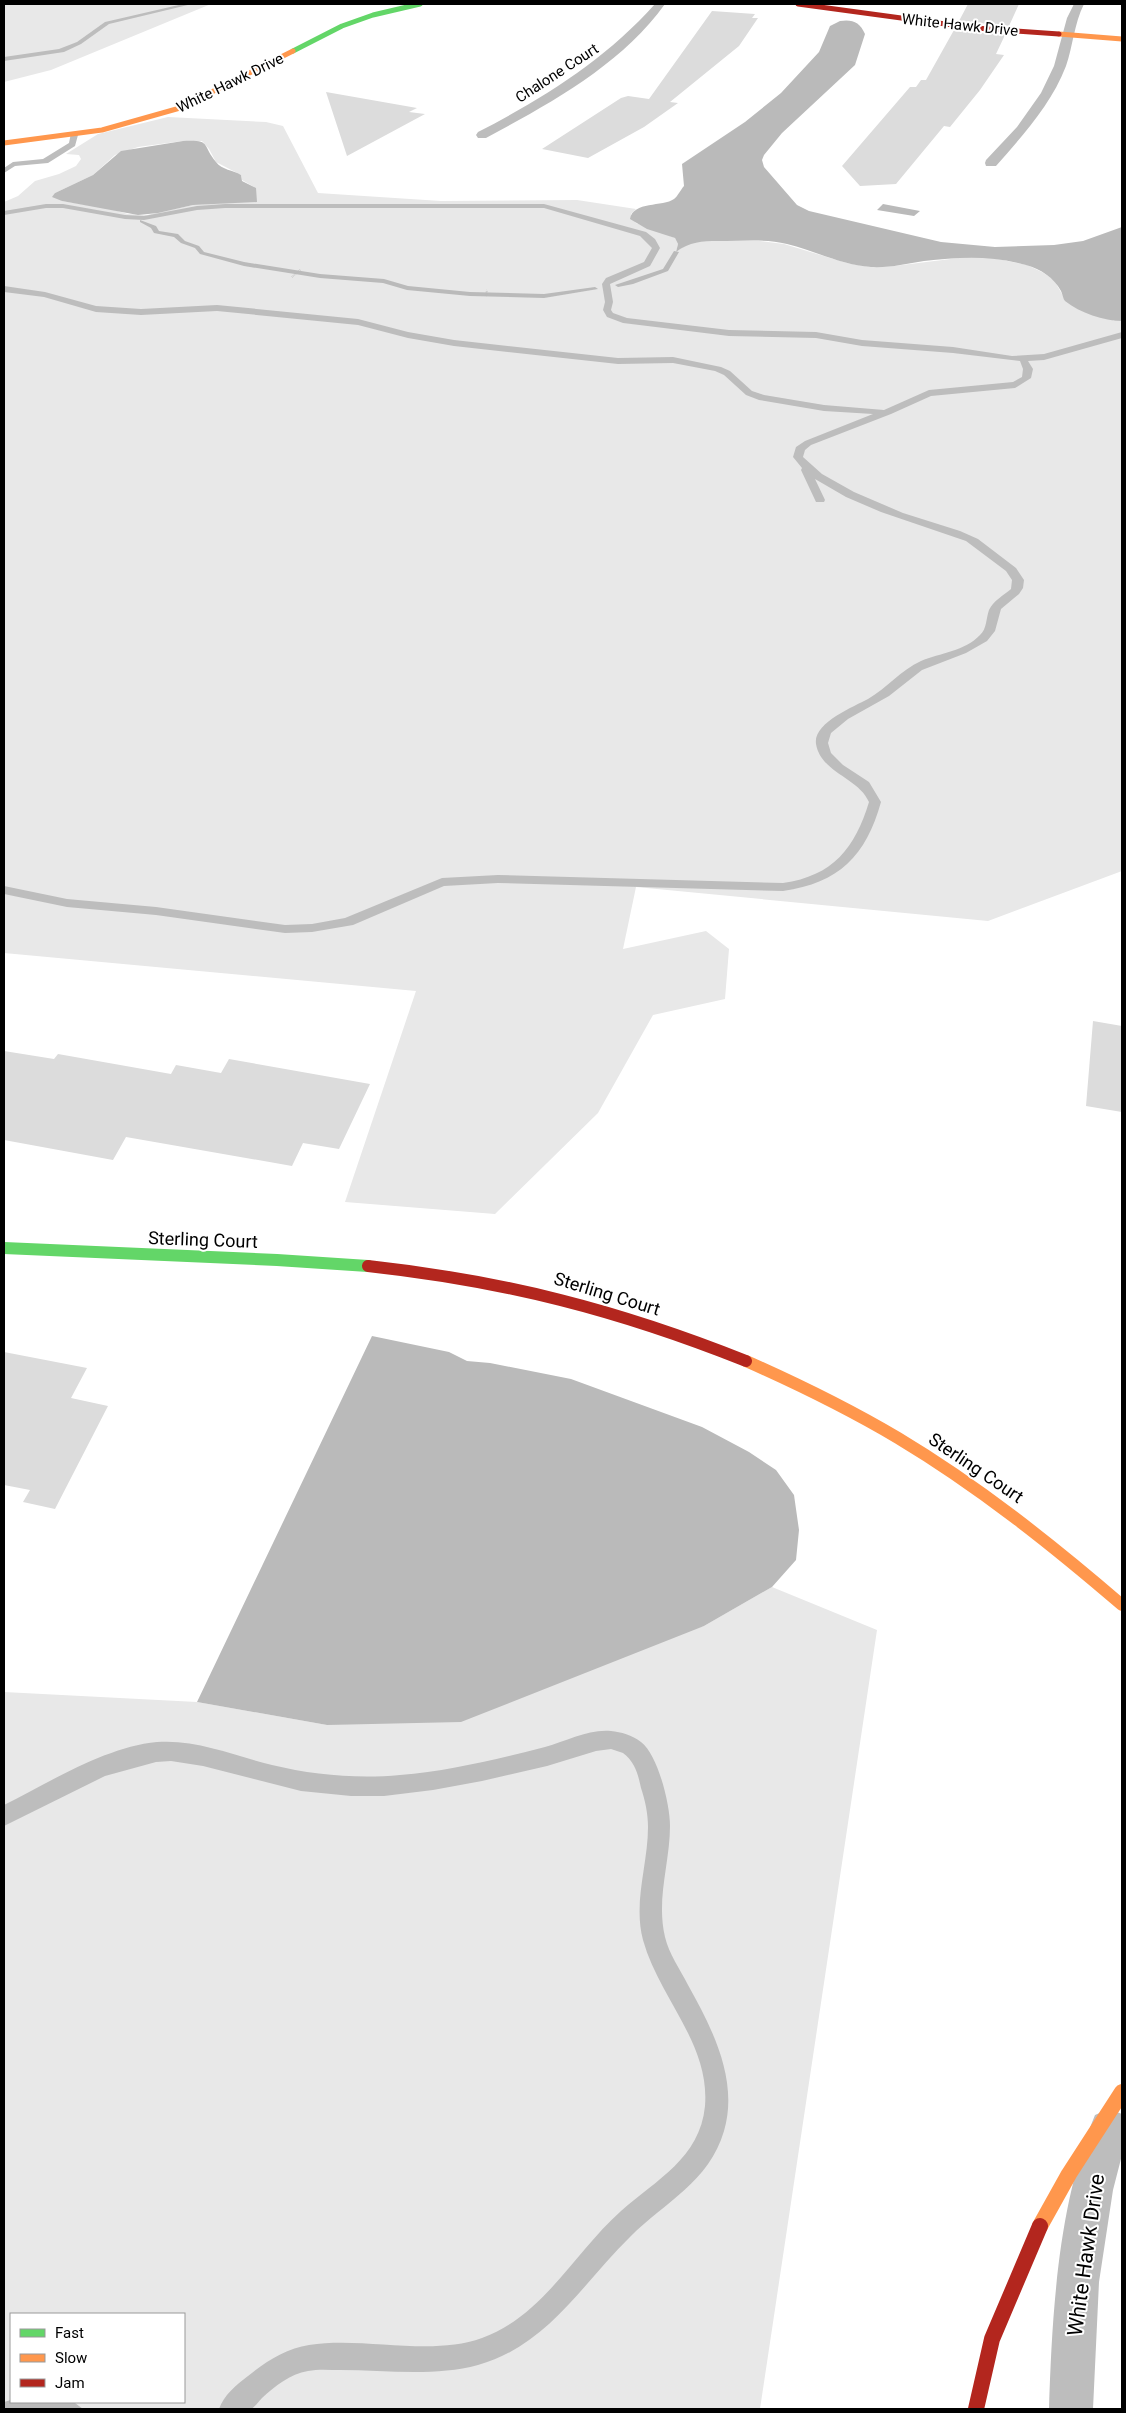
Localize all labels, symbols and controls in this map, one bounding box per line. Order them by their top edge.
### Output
street label: White Hawk Drive [901,10,1019,40]
street label: Chalone Court [512,39,602,106]
street label: White Hawk Drive [173,49,287,117]
street label: Sterling Court [148,1227,258,1252]
street label: Sterling Court [552,1267,663,1320]
street label: Sterling Court [925,1428,1028,1507]
street label: White Hawk Drive [1063,2172,1109,2338]
legend [10,2313,185,2403]
text: Fast [55,2324,84,2342]
text: Slow [55,2349,87,2367]
text: Jam [55,2374,85,2392]

